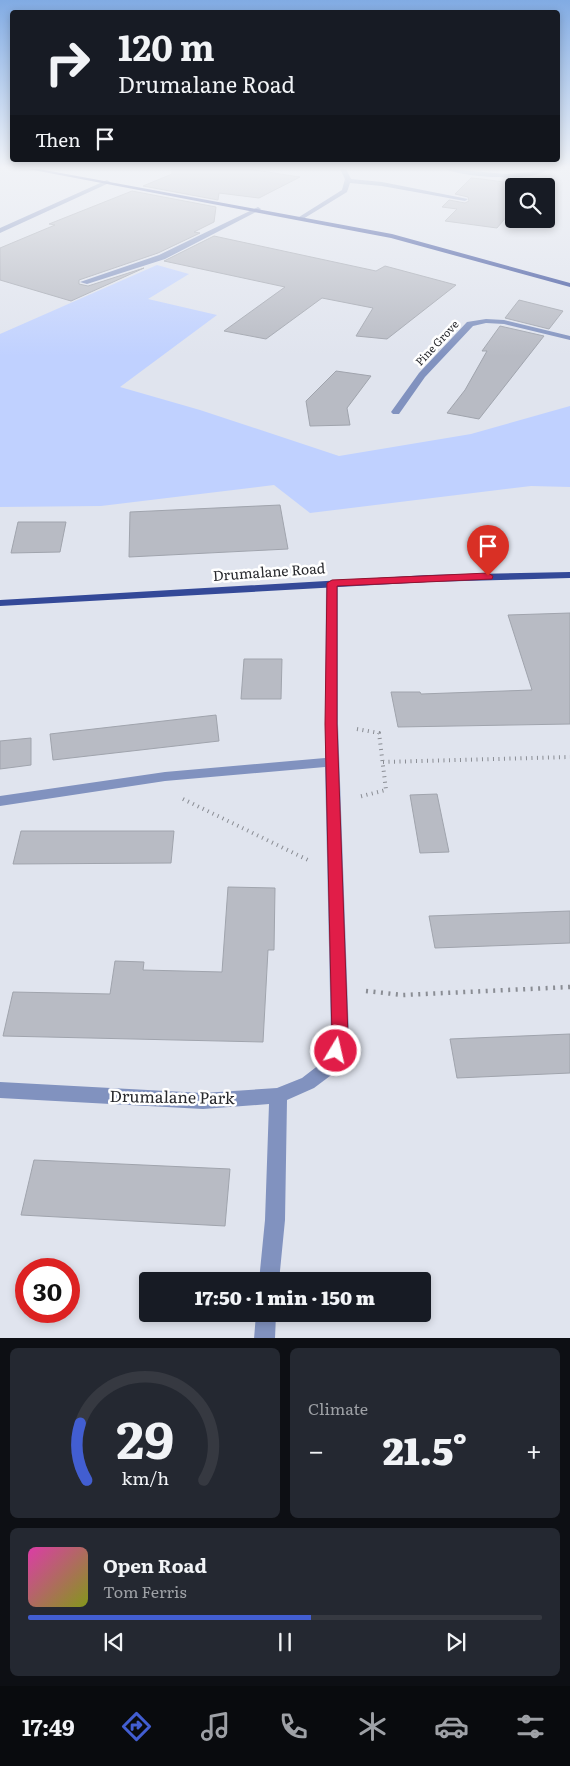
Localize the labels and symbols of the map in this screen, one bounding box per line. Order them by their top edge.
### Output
street label: Pine Grove [411,316,462,369]
pin [467,525,509,576]
street label: Drumalane Road [212,557,326,585]
position arrow [309,1024,361,1076]
street label: Drumalane Park [109,1083,235,1109]
speed limit sign: 30 [15,1258,80,1323]

